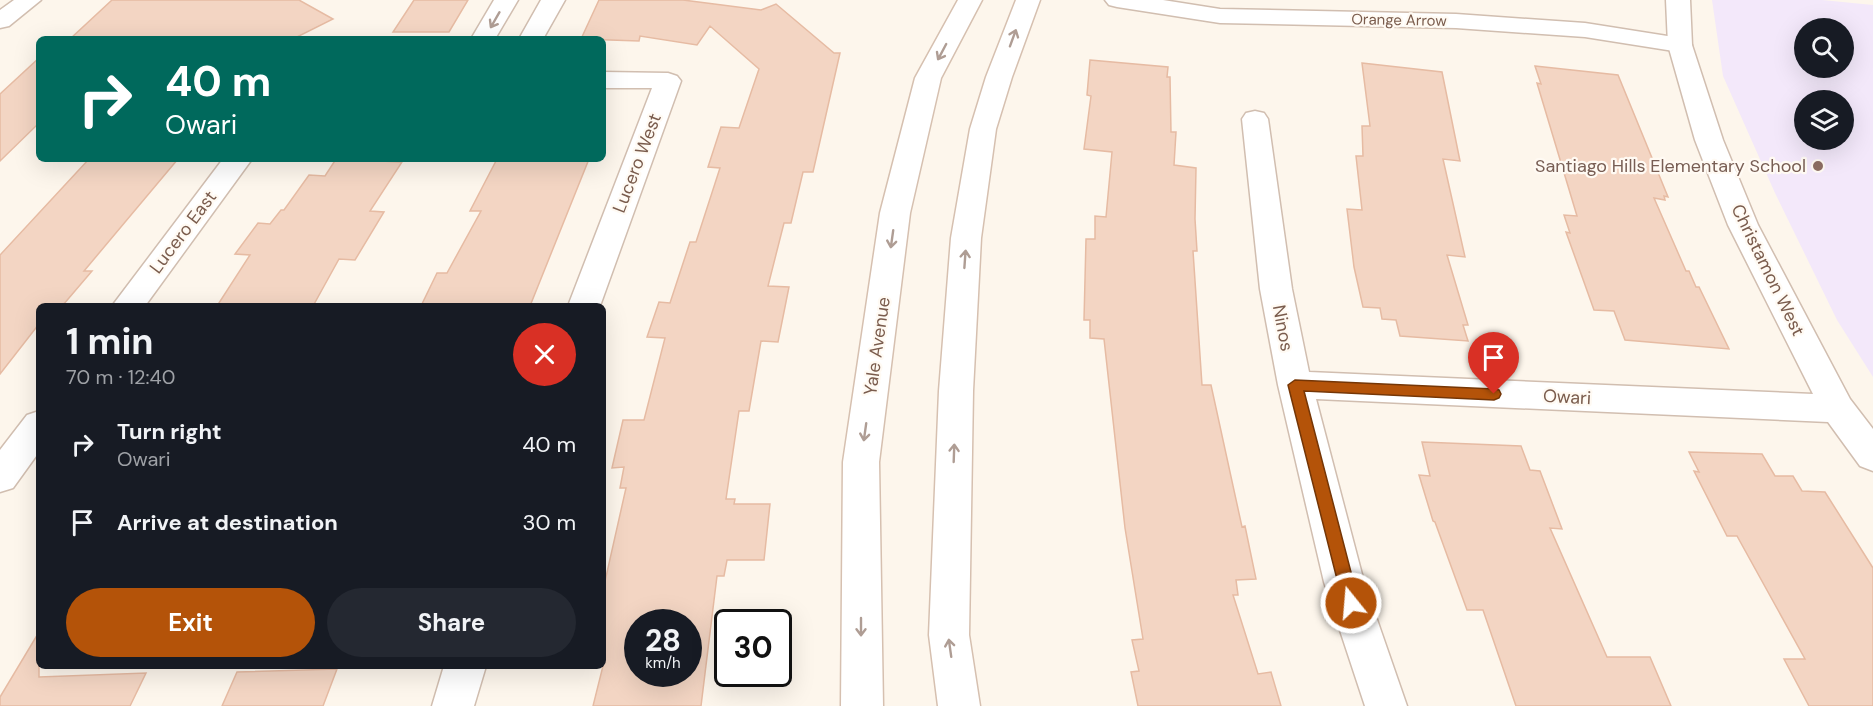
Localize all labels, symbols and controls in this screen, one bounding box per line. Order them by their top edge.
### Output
street label: Orange Arrow [1351,9,1447,31]
one-way arrow [488,11,500,28]
map controls [1794,18,1854,150]
button: search [1794,18,1854,78]
one-way arrow [1009,29,1020,48]
one-way arrow [936,42,947,60]
text: 40 m [165,54,271,109]
icon: right [66,60,144,138]
button: layers [1794,90,1854,150]
text: Owari [165,107,237,142]
street label: Lucero West [607,110,667,216]
place label: Santiago Hills Elementary School [1535,154,1806,178]
marker: Santiago Hills Elementary School [1811,159,1825,173]
street label: Lucero East [144,186,222,278]
street label: Christamon West [1726,200,1810,340]
one-way arrow [886,228,897,248]
one-way arrow [960,249,971,269]
street label: Yale Avenue [858,295,896,397]
street label: Ninos [1267,303,1299,353]
text: 1 min [66,318,154,365]
button: close [513,323,576,386]
pin [1468,332,1519,394]
icon: arrive [1477,341,1510,374]
text: 70 m · 12:40 [66,364,175,390]
street label: Owari [1542,384,1592,410]
text: Turn right [117,417,222,446]
one-way arrow [859,422,870,441]
icon: right [66,428,99,461]
text: 40 m [522,430,576,459]
one-way arrow [949,444,960,464]
text: Owari [117,446,170,472]
icon: arrive [66,506,99,539]
text: Arrive at destination [117,508,338,537]
text: 30 m [522,508,576,537]
position arrow [1319,571,1383,635]
button: Exit [66,588,315,657]
button: Share [327,588,576,657]
speed limit sign: 30 [714,609,792,687]
one-way arrow [855,616,867,636]
text: 28 [645,621,681,660]
one-way arrow [945,639,956,659]
text: km/h [645,653,681,673]

